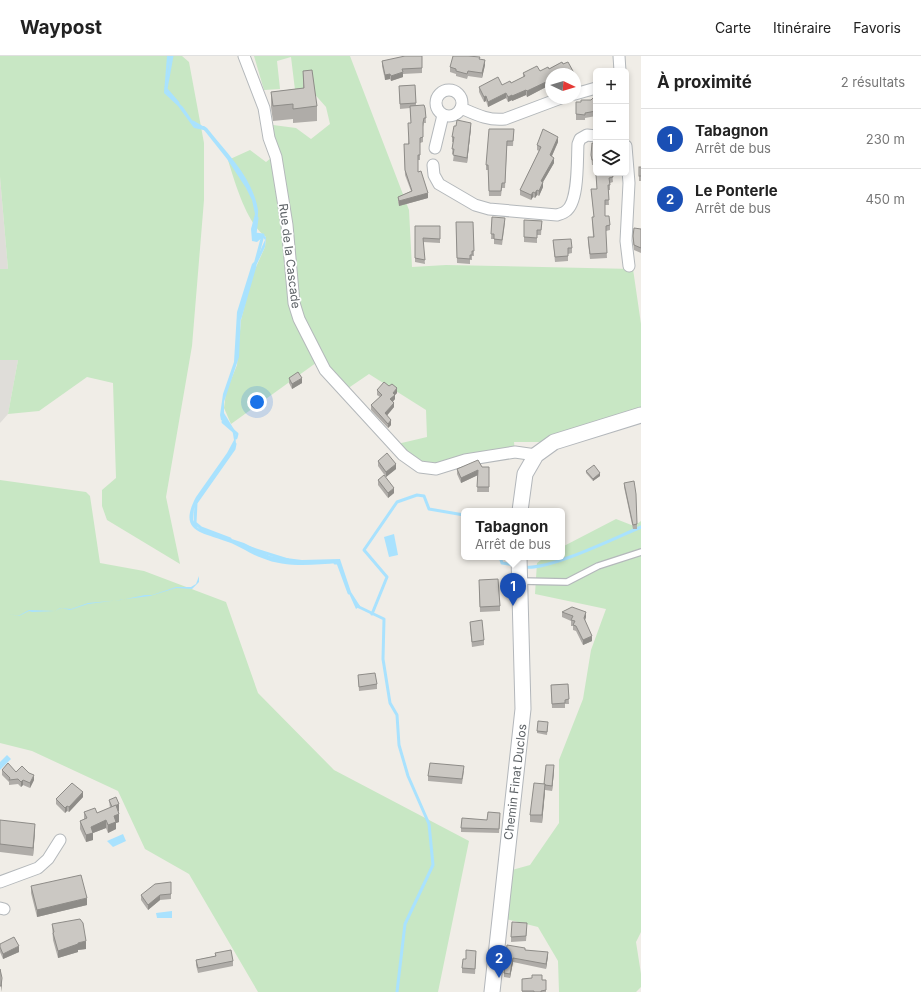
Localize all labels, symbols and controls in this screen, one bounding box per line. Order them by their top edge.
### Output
text: Waypost [20,16,102,39]
text: Carte [715,19,751,36]
text: Itinéraire [773,19,831,36]
text: Favoris [853,19,901,36]
north arrow [545,68,581,104]
map controls [593,68,629,176]
button: + [593,68,629,104]
text: À proximité [657,72,752,92]
text: 2 résultats [841,74,905,90]
button: − [593,104,629,140]
text: Tabagnon [695,121,768,140]
text: 1 [667,131,673,147]
text: 230 m [866,131,905,147]
button: layers [593,140,629,176]
text: Arrêt de bus [695,140,771,156]
text: Le Ponterle [695,181,778,200]
text: 2 [666,191,674,207]
text: 450 m [865,191,905,207]
text: Arrêt de bus [695,200,771,216]
street label: Rue de la Cascade [276,203,304,309]
your location [247,392,267,412]
popup [461,508,565,560]
text: Tabagnon [475,517,548,536]
text: Arrêt de bus [475,536,551,552]
pin: 1 [500,573,526,606]
street label: Chemin Finat Duclos [500,723,530,841]
pin: 2 [486,945,512,978]

